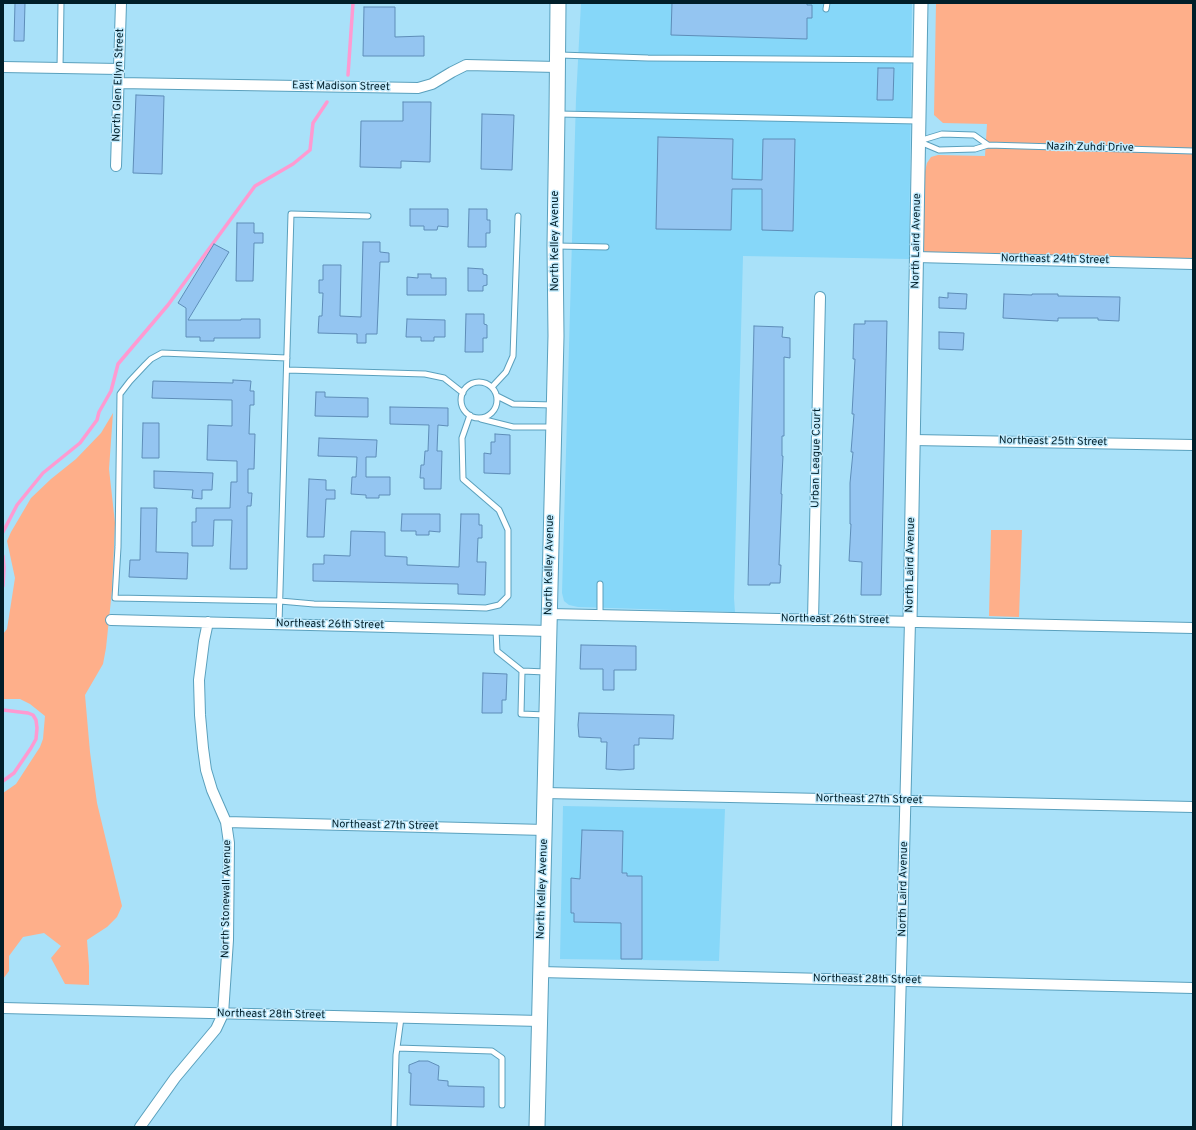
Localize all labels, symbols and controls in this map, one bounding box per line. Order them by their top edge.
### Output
street label: North Glen Ellyn Street [110,28,128,142]
street label: East Madison Street [292,80,390,94]
street label: Nazih Zuhdi Drive [1046,141,1134,155]
street label: North Kelley Avenue [549,191,563,291]
street label: North Laird Avenue [910,193,924,289]
street label: Northeast 24th Street [1001,252,1109,268]
street label: Urban League Court [810,408,824,508]
street label: Northeast 25th Street [999,434,1107,450]
street label: North Kelley Avenue [543,515,557,615]
street label: North Laird Avenue [904,517,918,613]
street label: Northeast 26th Street [781,612,889,628]
street label: Northeast 26th Street [276,617,384,633]
street label: Northeast 27th Street [815,792,923,808]
street label: Northeast 27th Street [331,818,439,834]
street label: North Kelley Avenue [535,839,551,939]
street label: North Stonewall Avenue [219,840,235,958]
street label: North Laird Avenue [897,841,911,937]
street label: Northeast 28th Street [813,972,921,988]
street label: Northeast 28th Street [217,1007,325,1023]

